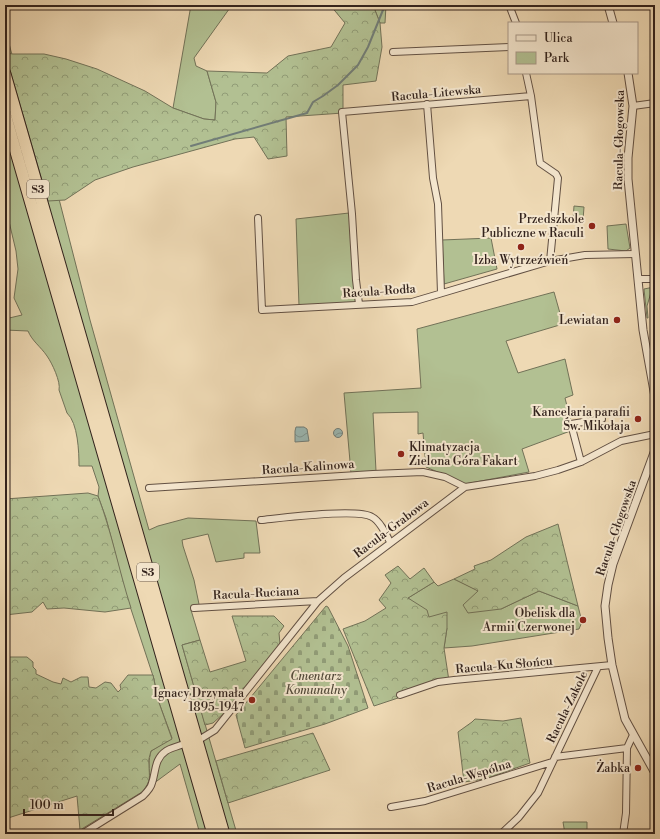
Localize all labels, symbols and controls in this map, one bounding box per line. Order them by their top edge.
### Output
legend [508,22,638,74]
text: Ulica [544,31,573,46]
text: Park [544,51,570,66]
street label: Racula-Litewska [390,82,483,105]
street label: Racula-Głogowska [611,89,628,190]
road number: S3 [27,180,49,198]
place label: Przedszkole Publiczne w Raculi [481,212,584,241]
marker: Przedszkole Publiczne w Raculi [587,221,597,231]
marker: Izba Wytrzeźwień [516,242,526,252]
place label: Izba Wytrzeźwień [474,253,568,268]
street label: Racula-Rodła [342,281,417,302]
place label: Lewiatan [559,313,609,328]
marker: Lewiatan [612,315,622,325]
place label: Kancelaria parafii Św. Mikołaja [532,405,631,434]
marker: Kancelaria parafii Św. Mikołaja [633,414,643,424]
place label: Klimatyzacja Zielona Góra Fakart [409,440,519,469]
marker: Klimatyzacja Zielona Góra Fakart [396,449,406,459]
street label: Racula-Kalinowa [261,457,356,478]
street label: Racula-Głogowska [593,477,640,578]
street label: Racula-Grabowa [351,495,433,561]
road number: S3 [137,563,159,581]
street label: Racula-Ruciana [213,584,300,603]
place label: Obelisk dla Armii Czerwonej [482,606,576,635]
marker: Obelisk dla Armii Czerwonej [578,615,588,625]
street label: Racula-Ku Słońcu [455,654,553,677]
park label: Cmentarz Komunalny [285,669,348,698]
street label: Racula-Zakole [544,669,591,746]
place label: Ignacy Drzymała 1895-1947 [153,686,245,715]
marker: Ignacy Drzymała 1895-1947 [247,695,257,705]
street label: Racula-Wspólna [425,756,514,796]
place label: Żabka [597,759,631,776]
marker: Żabka [633,763,643,773]
scale bar [24,791,113,817]
text: 100 m [30,798,64,813]

